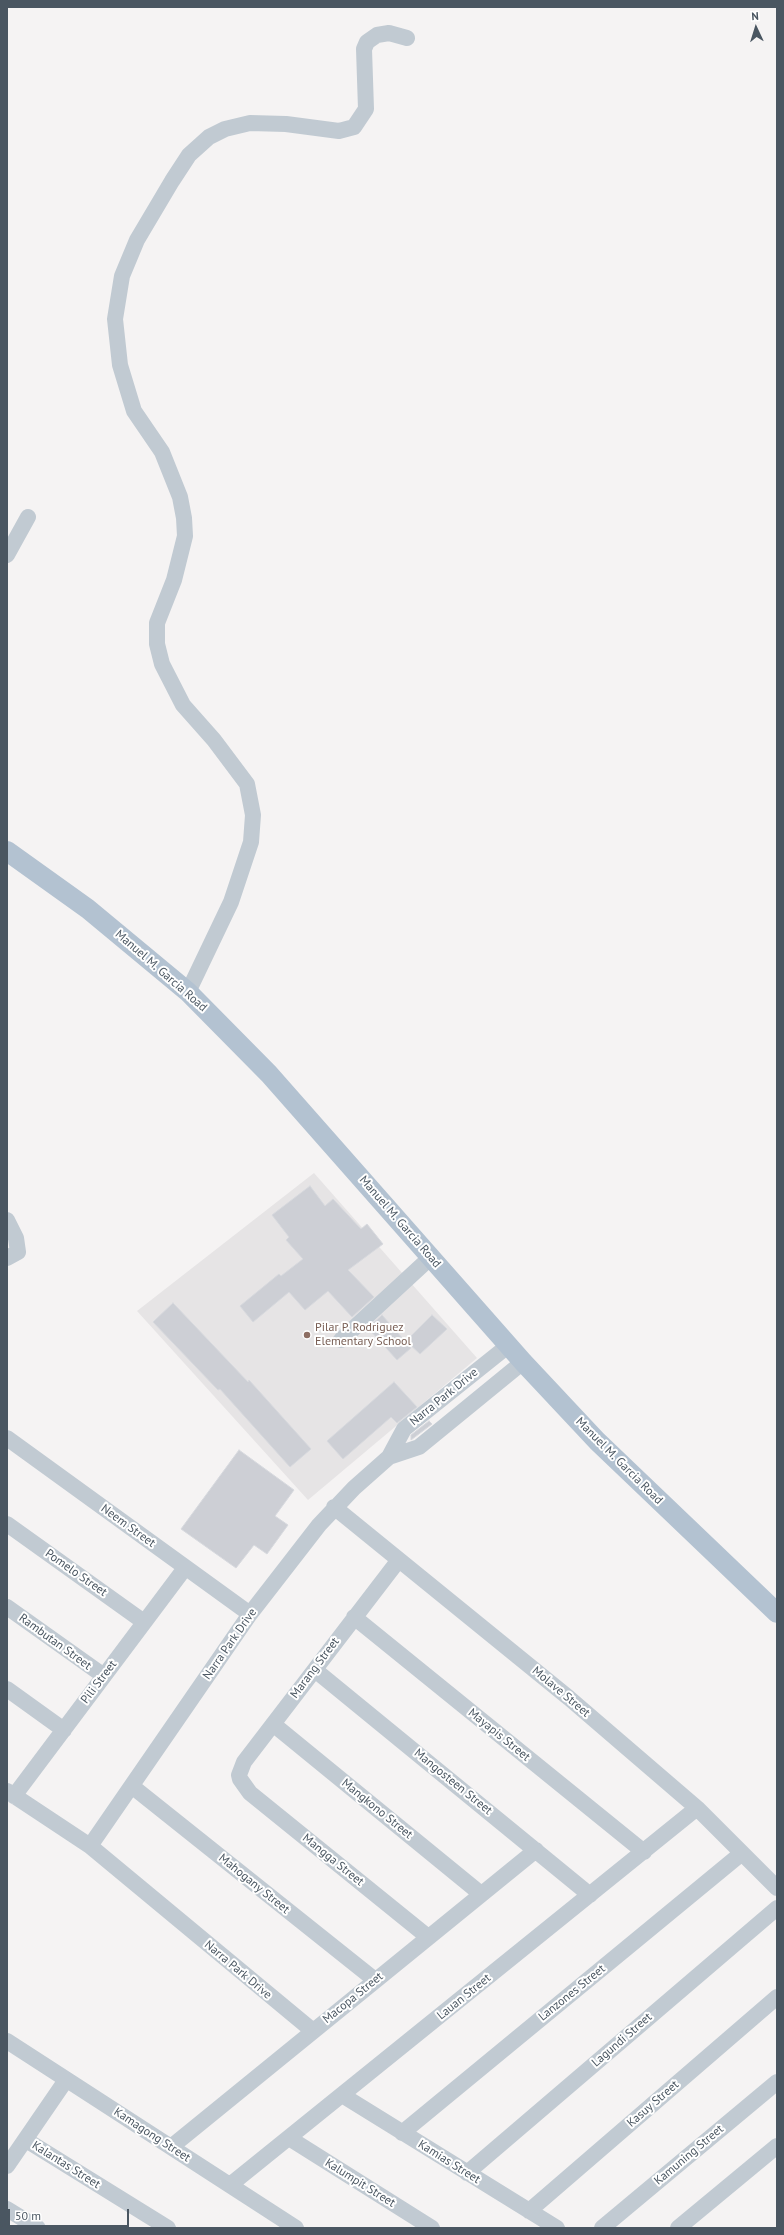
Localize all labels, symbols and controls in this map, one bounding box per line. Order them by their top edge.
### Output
north arrow [736,8,776,48]
text: N [751,9,759,23]
street label: Manuel M. Garcia Road [112,927,210,1015]
street label: Manuel M. Garcia Road [356,1173,444,1271]
place label: Pilar P. Rodriguez Elementary School [315,1321,411,1349]
marker: Pilar P. Rodriguez Elementary School [302,1330,312,1340]
street label: Narra Park Drive [407,1365,481,1429]
street label: Manuel M. Garcia Road [573,1415,665,1507]
street label: Neem Street [98,1501,158,1551]
street label: Pomelo Street [42,1546,110,1600]
street label: Narra Park Drive [200,1606,260,1682]
street label: Rambutan Street [16,1611,94,1673]
street label: Marang Street [287,1635,343,1701]
street label: Pili Street [78,1658,120,1706]
street label: Molave Street [529,1664,593,1720]
street label: Mayapis Street [465,1706,533,1764]
street label: Mangosteen Street [411,1746,495,1818]
street label: Mangkono Street [339,1776,415,1842]
street label: Mangga Street [299,1831,367,1889]
street label: Mahogany Street [216,1851,292,1917]
street label: Narra Park Drive [201,1938,275,2002]
street label: Lanzones Street [536,1962,608,2024]
street label: Macopa Street [320,1969,386,2027]
street label: Lauan Street [434,1971,494,2023]
street label: Lagundi Street [589,2010,655,2070]
street label: Kasuy Street [624,2078,682,2130]
street label: Kamagong Street [111,2105,193,2165]
street label: Kamuning Street [652,2122,726,2188]
street label: Kamias Street [415,2137,483,2187]
street label: Kalantas Street [29,2138,103,2192]
street label: Kalumpit Street [322,2156,398,2210]
scale bar [10,2201,131,2227]
text: 50 m [15,2208,41,2223]

